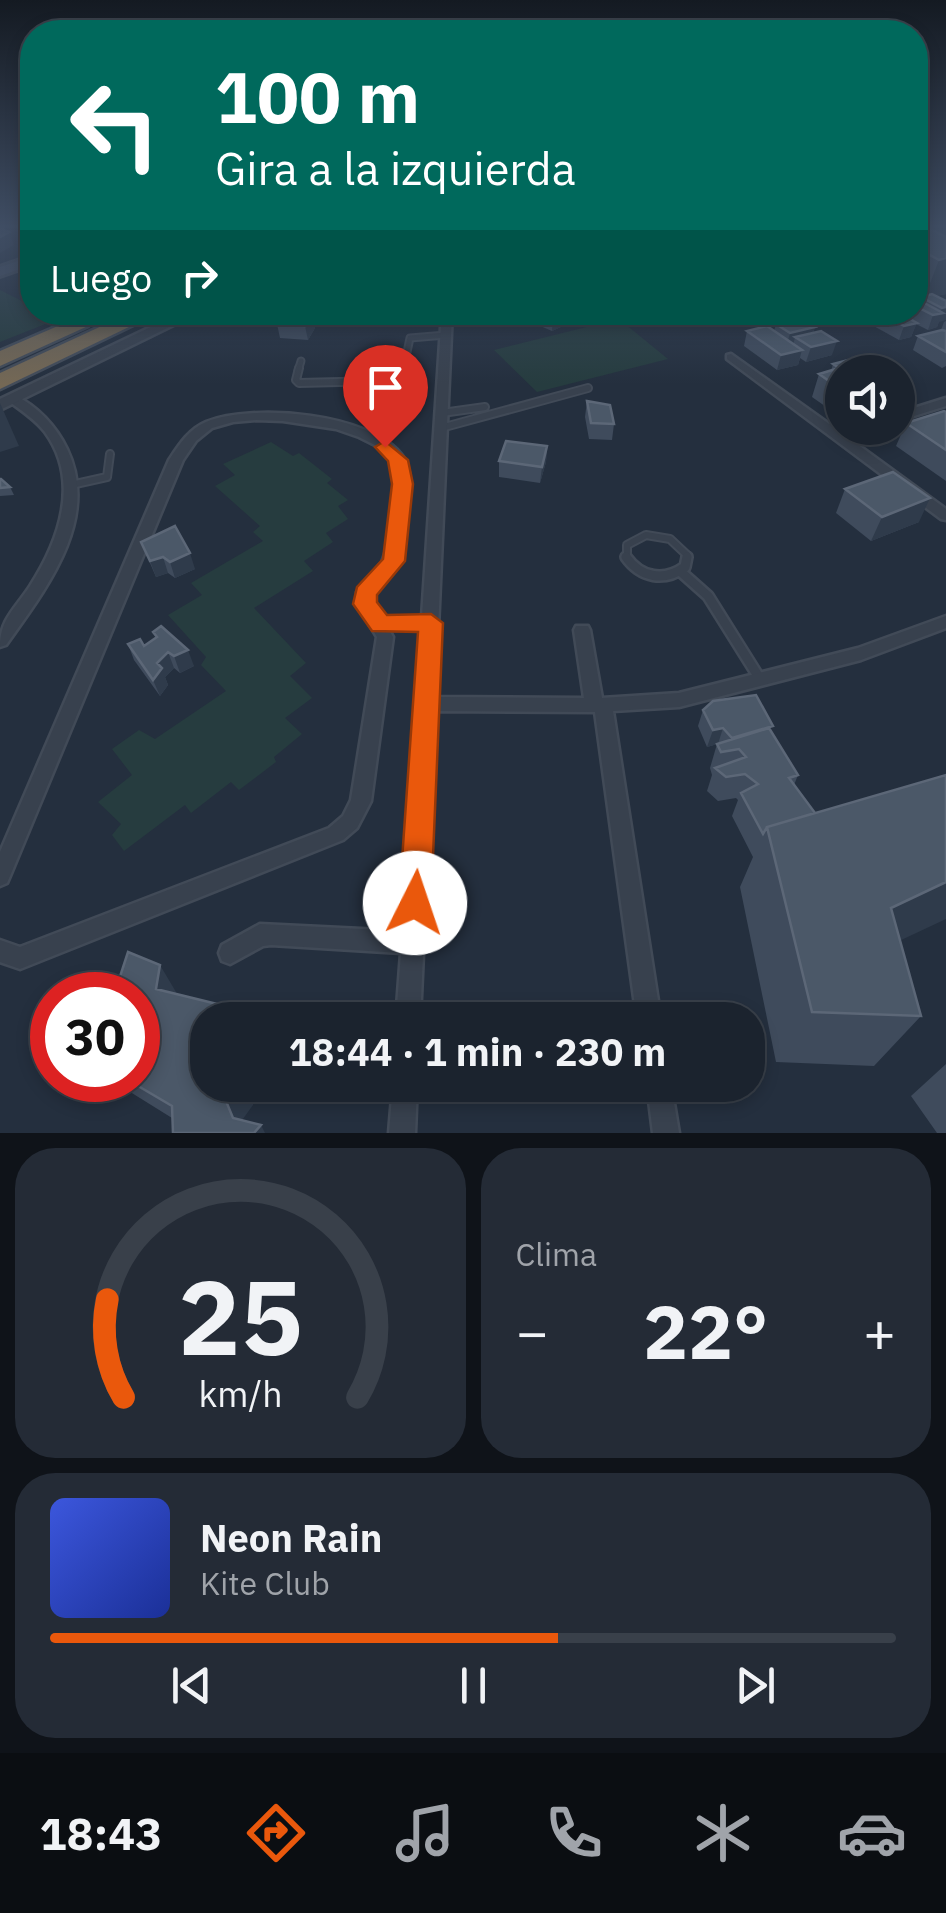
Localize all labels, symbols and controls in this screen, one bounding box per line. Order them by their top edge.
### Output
text: 100 m [215,51,420,142]
icon: left [50,60,180,190]
text: Gira a la izquierda [215,139,576,197]
icon: right [172,250,227,305]
text: Luego [50,253,152,302]
pin [343,345,428,448]
map controls [825,355,915,445]
button: sound [825,355,915,445]
icon: arrive [358,360,413,415]
position arrow [363,851,467,955]
speed limit sign: 30 [30,972,160,1102]
text: 18:44 · 1 min · 230 m [289,1027,666,1076]
text: Clima [516,1233,597,1275]
text: 25 [178,1248,303,1384]
text: 22° [643,1282,768,1380]
text: − [516,1296,549,1367]
text: + [863,1296,896,1367]
text: km/h [198,1370,282,1417]
text: Neon Rain [200,1513,382,1562]
text: Kite Club [200,1562,330,1604]
icon: previous [164,1658,219,1713]
icon: pause [446,1658,501,1713]
icon: next [728,1658,783,1713]
icon: directions [241,1798,311,1868]
icon: music [390,1798,460,1868]
icon: phone [539,1798,609,1868]
icon: climate [688,1798,758,1868]
icon: car [837,1798,907,1868]
text: 18:43 [39,1804,162,1862]

